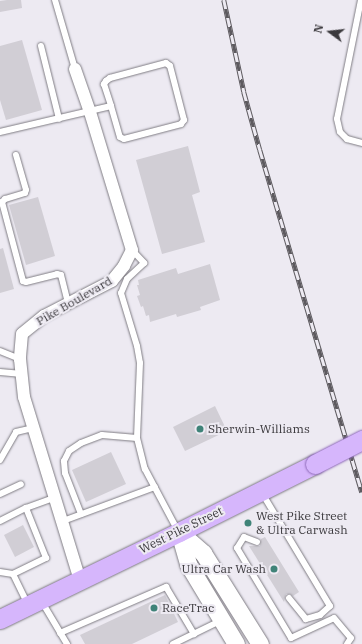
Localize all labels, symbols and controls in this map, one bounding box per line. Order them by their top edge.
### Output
north arrow [310,12,350,52]
text: N [311,23,326,35]
street label: Pike Boulevard [34,274,114,328]
place label: Sherwin-Williams [208,422,310,436]
marker: Sherwin-Williams [195,424,205,434]
street label: West Pike Street [137,504,225,556]
place label: West Pike Street & Ultra Carwash [256,509,348,537]
marker: West Pike Street & Ultra Carwash [243,518,253,528]
place label: Ultra Car Wash [182,562,266,576]
marker: Ultra Car Wash [269,564,279,574]
place label: RaceTrac [162,601,214,615]
marker: RaceTrac [149,603,159,613]

